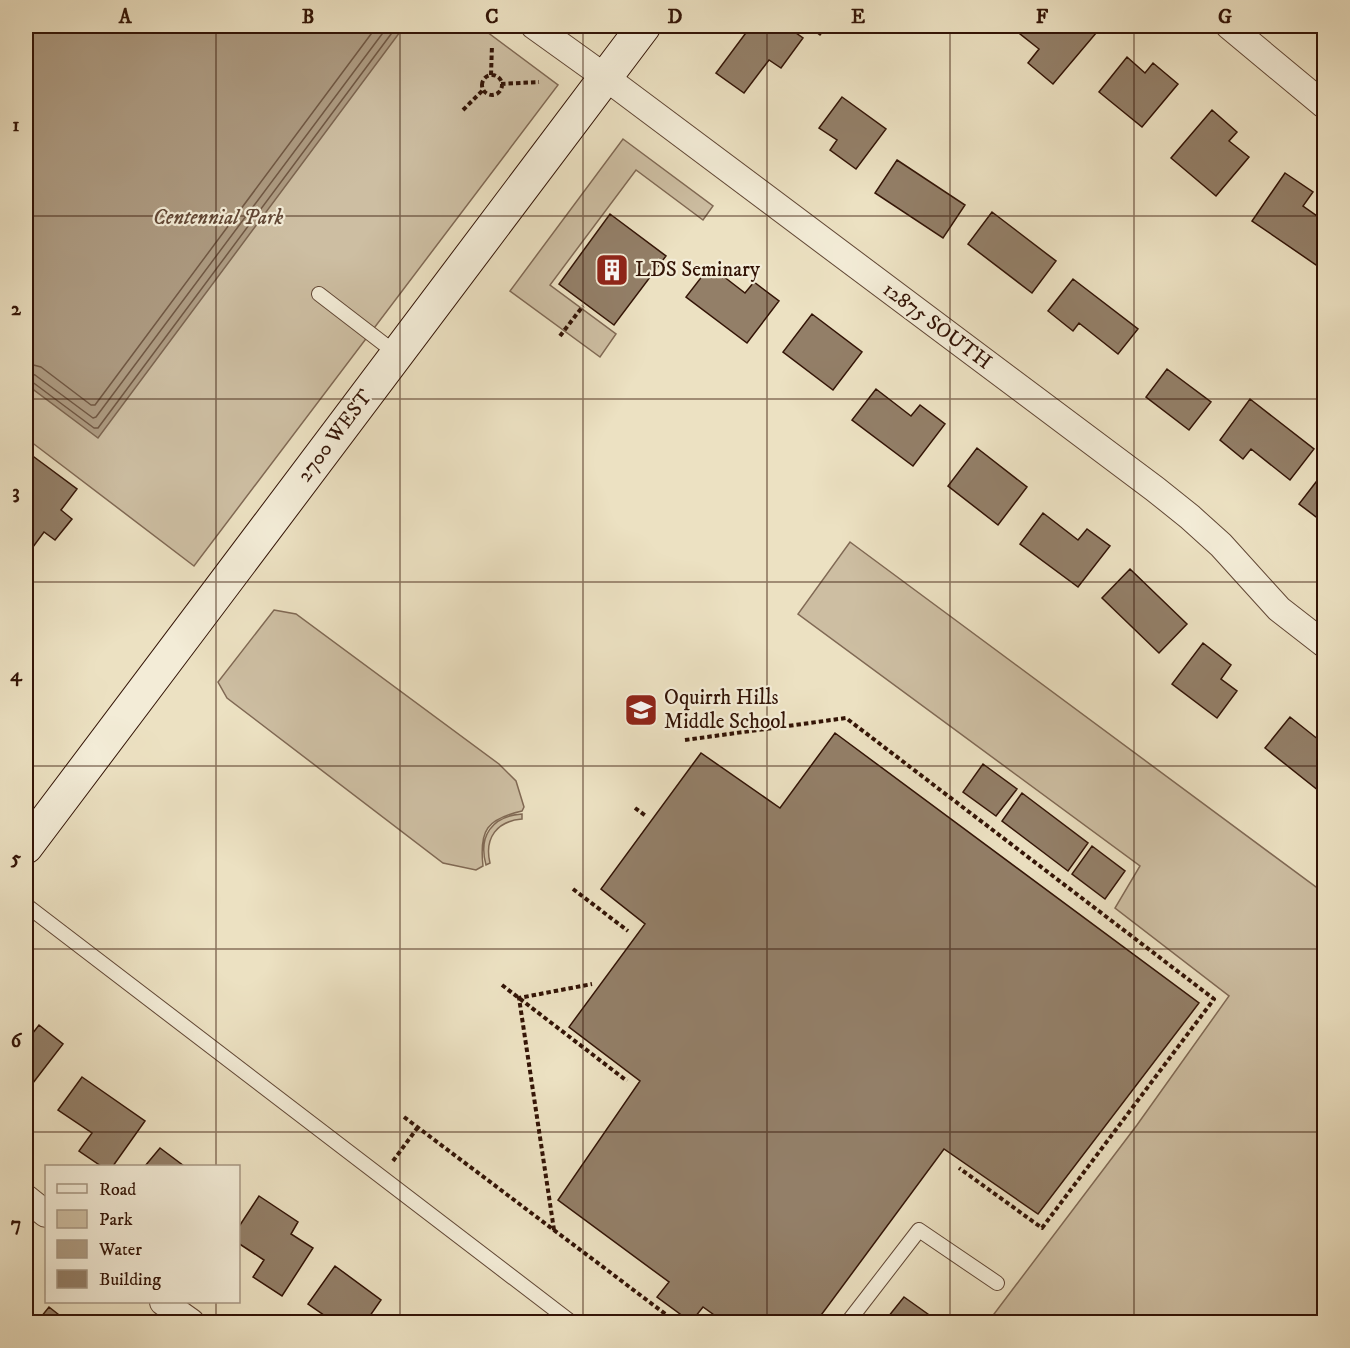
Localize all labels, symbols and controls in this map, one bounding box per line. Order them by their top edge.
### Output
text: A [118,5,133,30]
text: B [302,5,314,30]
text: C [485,5,499,30]
text: D [668,5,683,30]
text: E [851,5,865,30]
text: F [1036,5,1049,30]
text: G [1218,5,1232,30]
text: 1 [12,113,20,138]
park label: Centennial Park [153,205,283,231]
building icon: LDS Seminary [594,252,630,288]
place label: LDS Seminary [635,257,761,283]
street label: 12875 SOUTH [877,276,997,376]
text: 2 [11,297,22,322]
street label: 2700 WEST [292,385,378,487]
text: 3 [12,480,20,505]
text: 4 [10,663,23,688]
place label: Oquirrh Hills Middle School [664,685,787,735]
school or university icon: Oquirrh Hills Middle School [623,692,659,728]
text: 5 [10,846,21,871]
text: 6 [11,1029,23,1054]
legend [45,1165,240,1303]
text: Road [99,1179,136,1201]
text: Park [99,1209,133,1231]
text: 7 [11,1212,21,1237]
text: Water [98,1239,142,1261]
text: Building [99,1269,161,1291]

